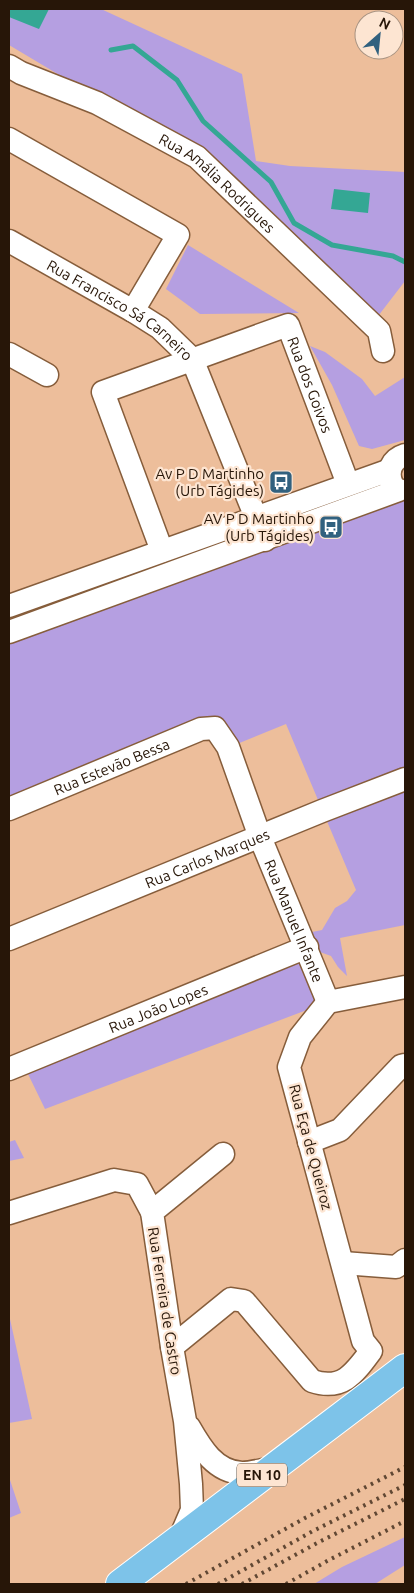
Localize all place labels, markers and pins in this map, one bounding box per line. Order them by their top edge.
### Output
place label: Av P D Martinho (Urb Tágides) [155,465,264,499]
bus stop icon: Av P D Martinho (Urb Tágides) [268,469,294,495]
place label: AV P D Martinho (Urb Tágides) [204,510,314,544]
bus stop icon: AV P D Martinho (Urb Tágides) [318,514,344,540]

